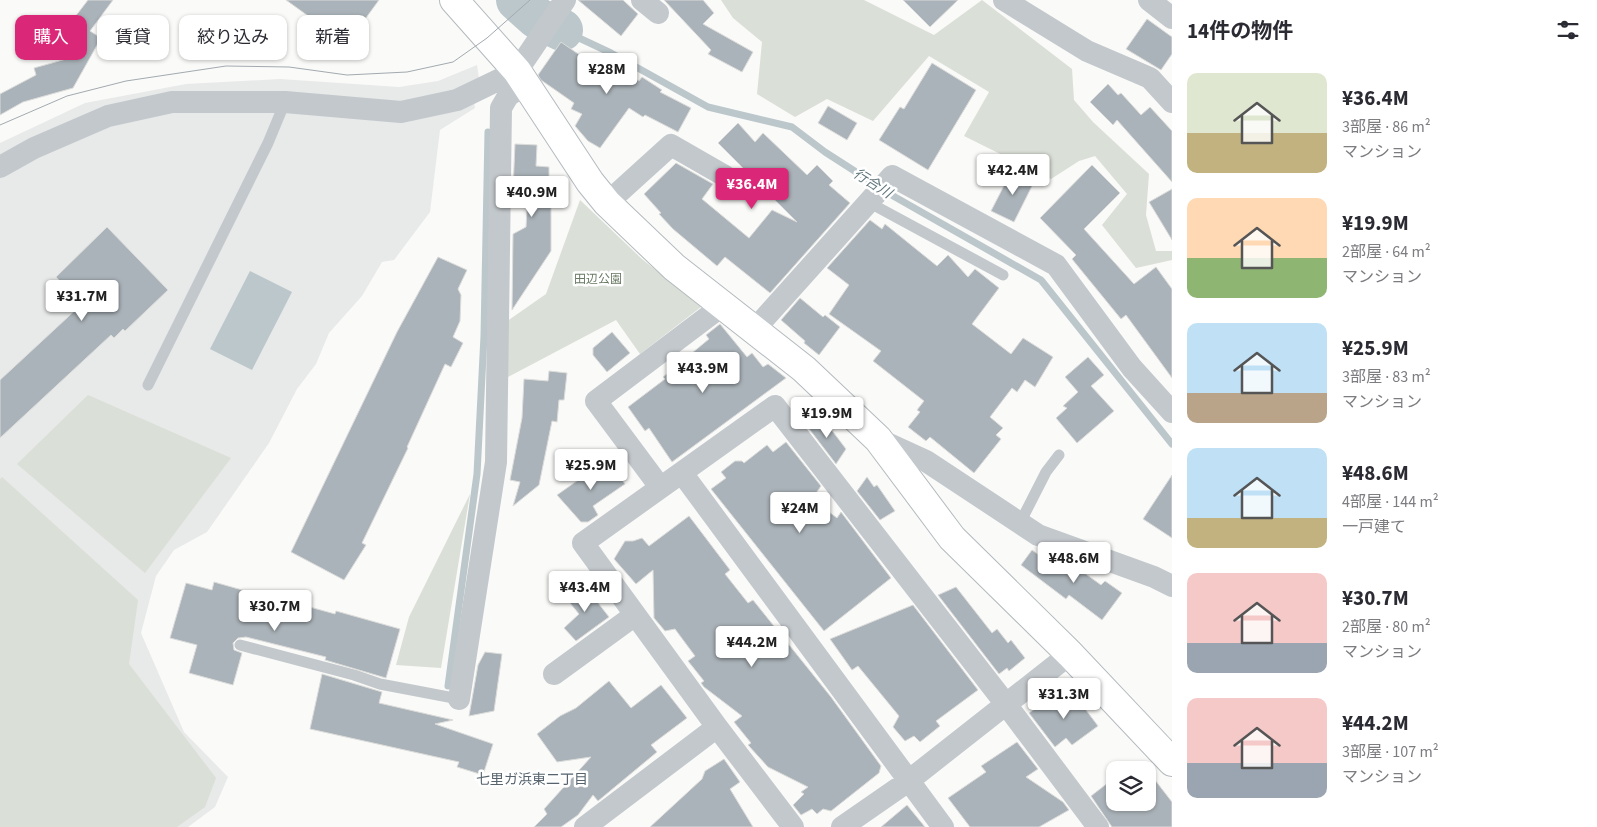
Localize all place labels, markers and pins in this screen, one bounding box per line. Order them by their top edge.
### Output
pin: ¥28M [577,52,637,95]
pin: ¥42.4M [972,154,1054,196]
pin: ¥36.4M [711,168,793,210]
pin: ¥40.9M [491,176,573,218]
pin: ¥31.7M [41,280,123,322]
pin: ¥43.9M [662,352,744,394]
pin: ¥19.9M [786,396,868,439]
pin: ¥25.9M [550,448,632,491]
pin: ¥24M [770,492,830,534]
pin: ¥48.6M [1033,542,1115,584]
pin: ¥43.4M [544,570,626,613]
pin: ¥30.7M [234,590,316,632]
pin: ¥44.2M [711,626,793,668]
pin: ¥31.3M [1023,678,1105,720]

